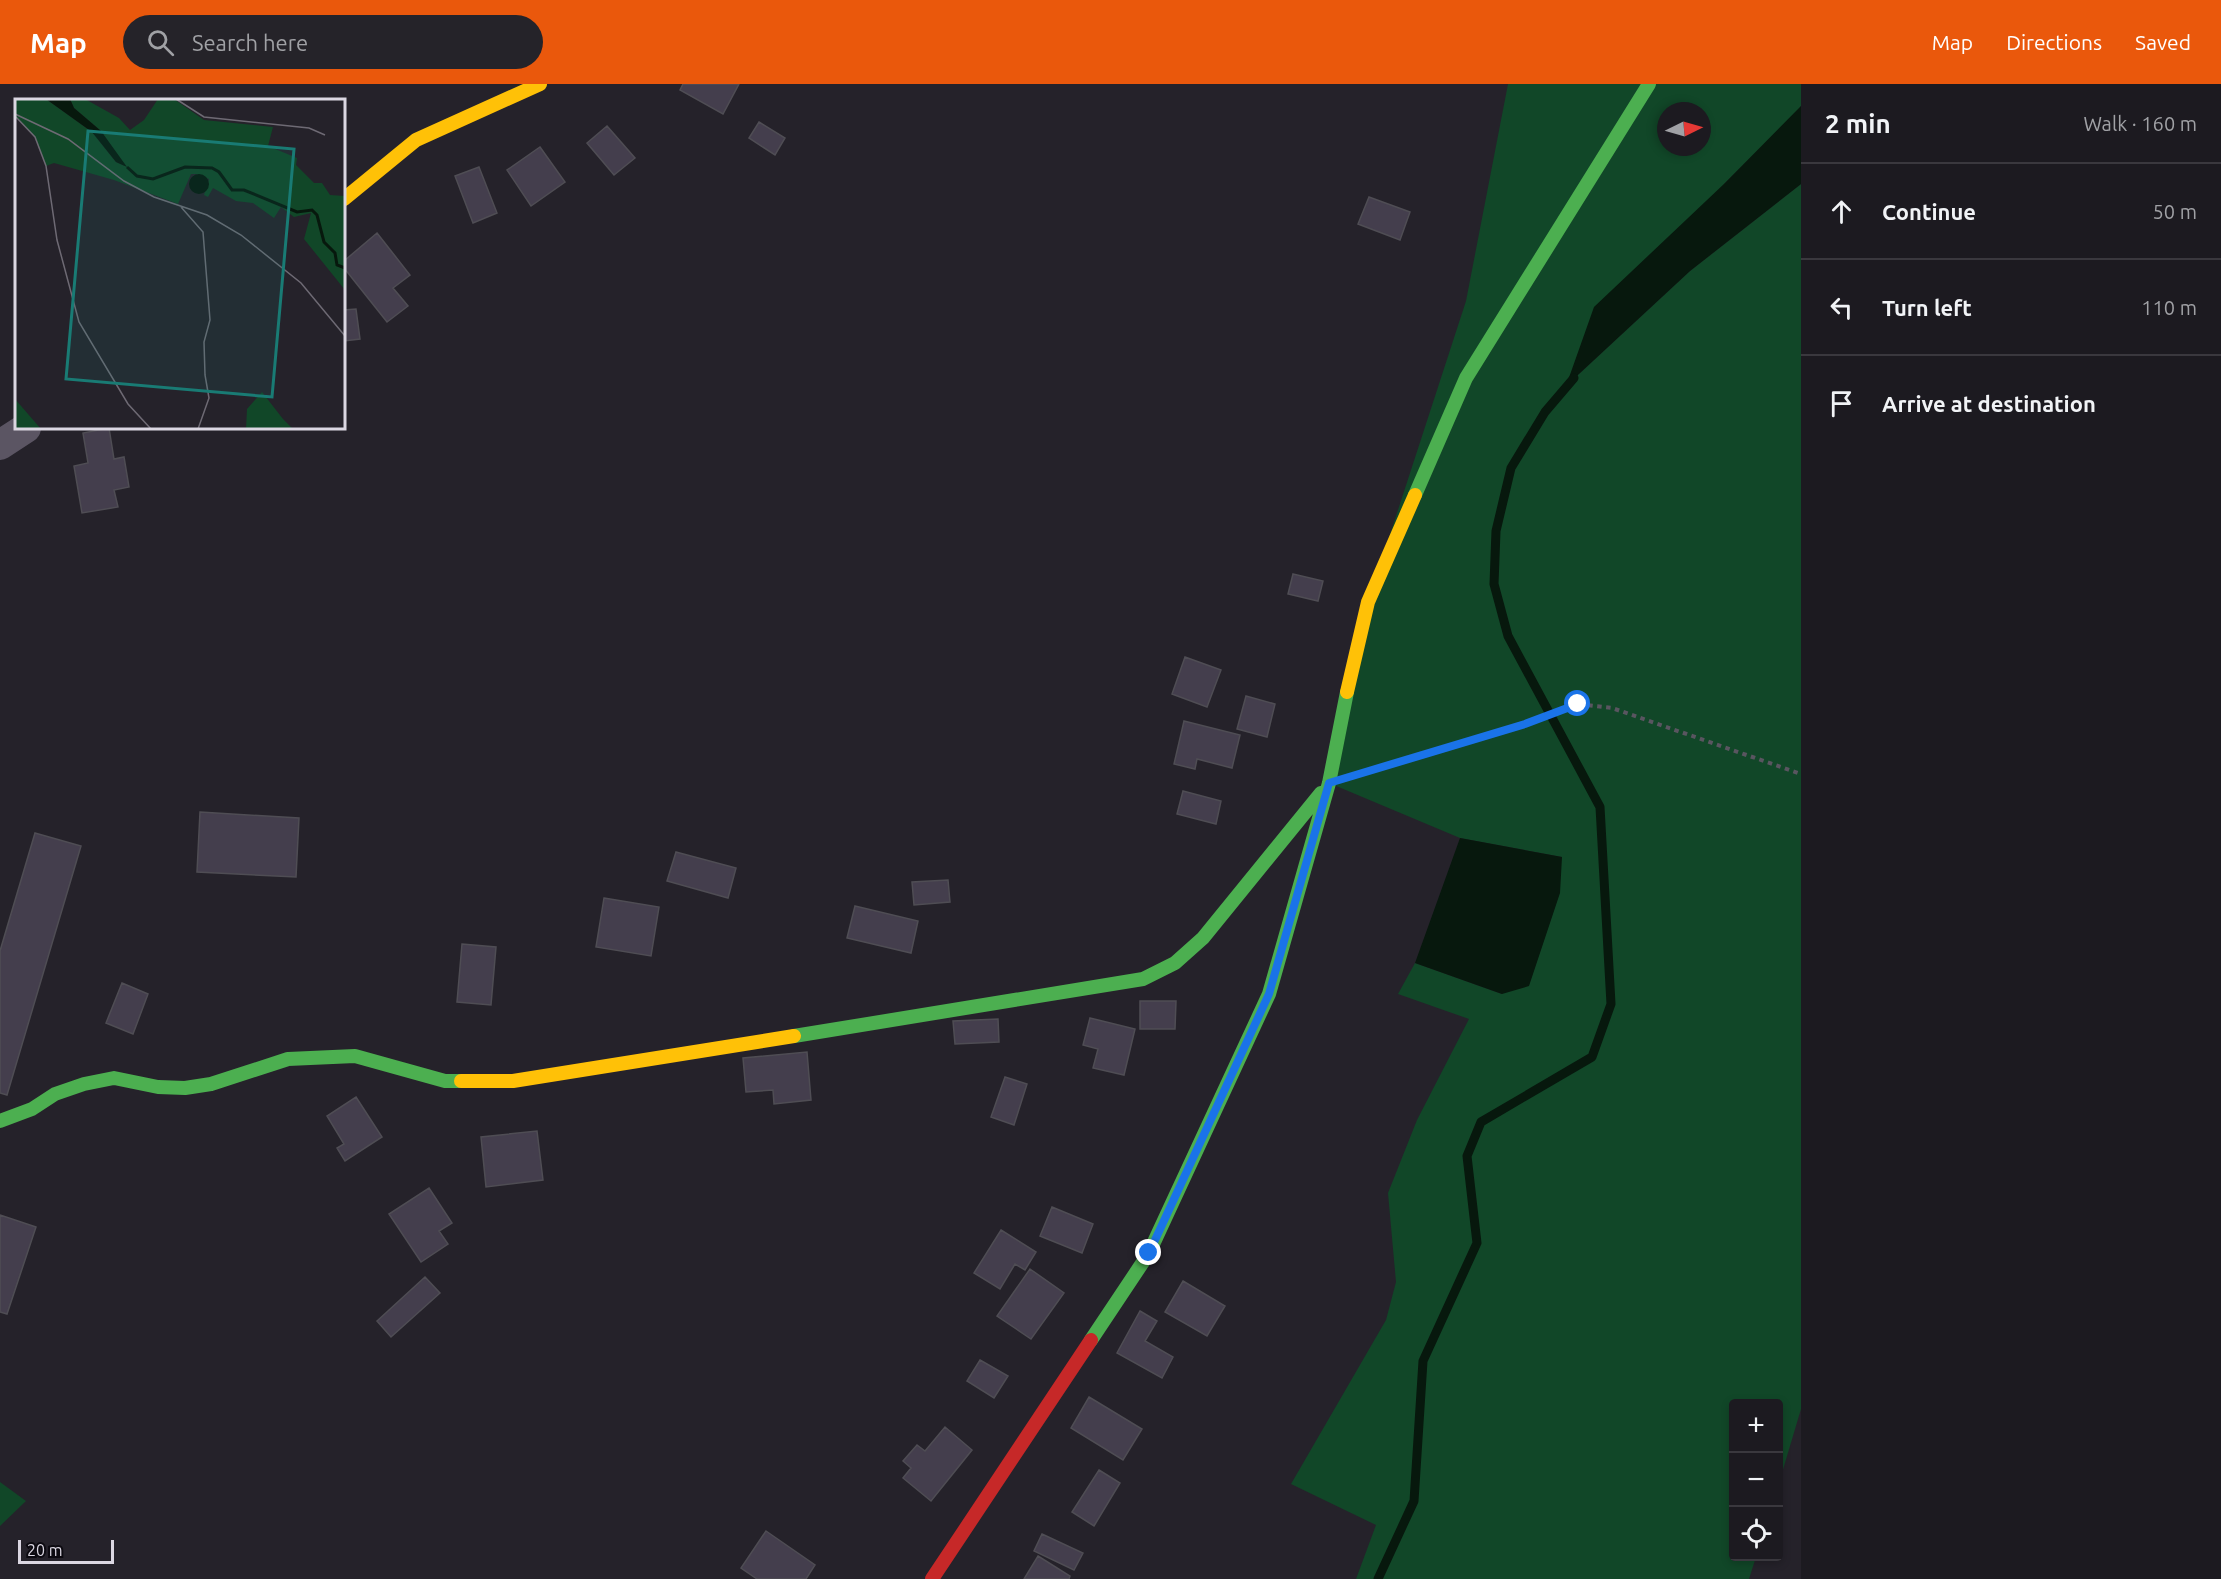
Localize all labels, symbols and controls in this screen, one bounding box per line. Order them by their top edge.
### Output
search box [123,15,543,69]
icon: search [144,26,177,59]
text: Map [30,27,87,58]
text: Search here [192,30,308,55]
text: Map [1932,30,1973,54]
text: Directions [2006,30,2102,54]
text: Saved [2135,30,2191,54]
inset map [15,99,345,429]
north arrow [1657,102,1711,156]
text: 2 min [1825,109,1891,138]
text: Walk · 160 m [2084,112,2197,135]
icon: ahead [1825,195,1858,228]
text: Continue [1882,199,1976,224]
text: 50 m [2153,200,2197,223]
icon: left [1825,291,1858,324]
text: Turn left [1882,295,1972,320]
text: 110 m [2141,296,2197,319]
icon: arrive [1825,387,1858,420]
text: Arrive at destination [1882,391,2096,416]
route start [1564,690,1590,716]
route end [1135,1239,1161,1265]
map controls [1729,1399,1783,1561]
button: + [1729,1399,1783,1453]
button: − [1729,1453,1783,1507]
button: locate [1729,1507,1783,1561]
scale bar [18,1537,114,1564]
text: 20 m [27,1541,63,1559]

